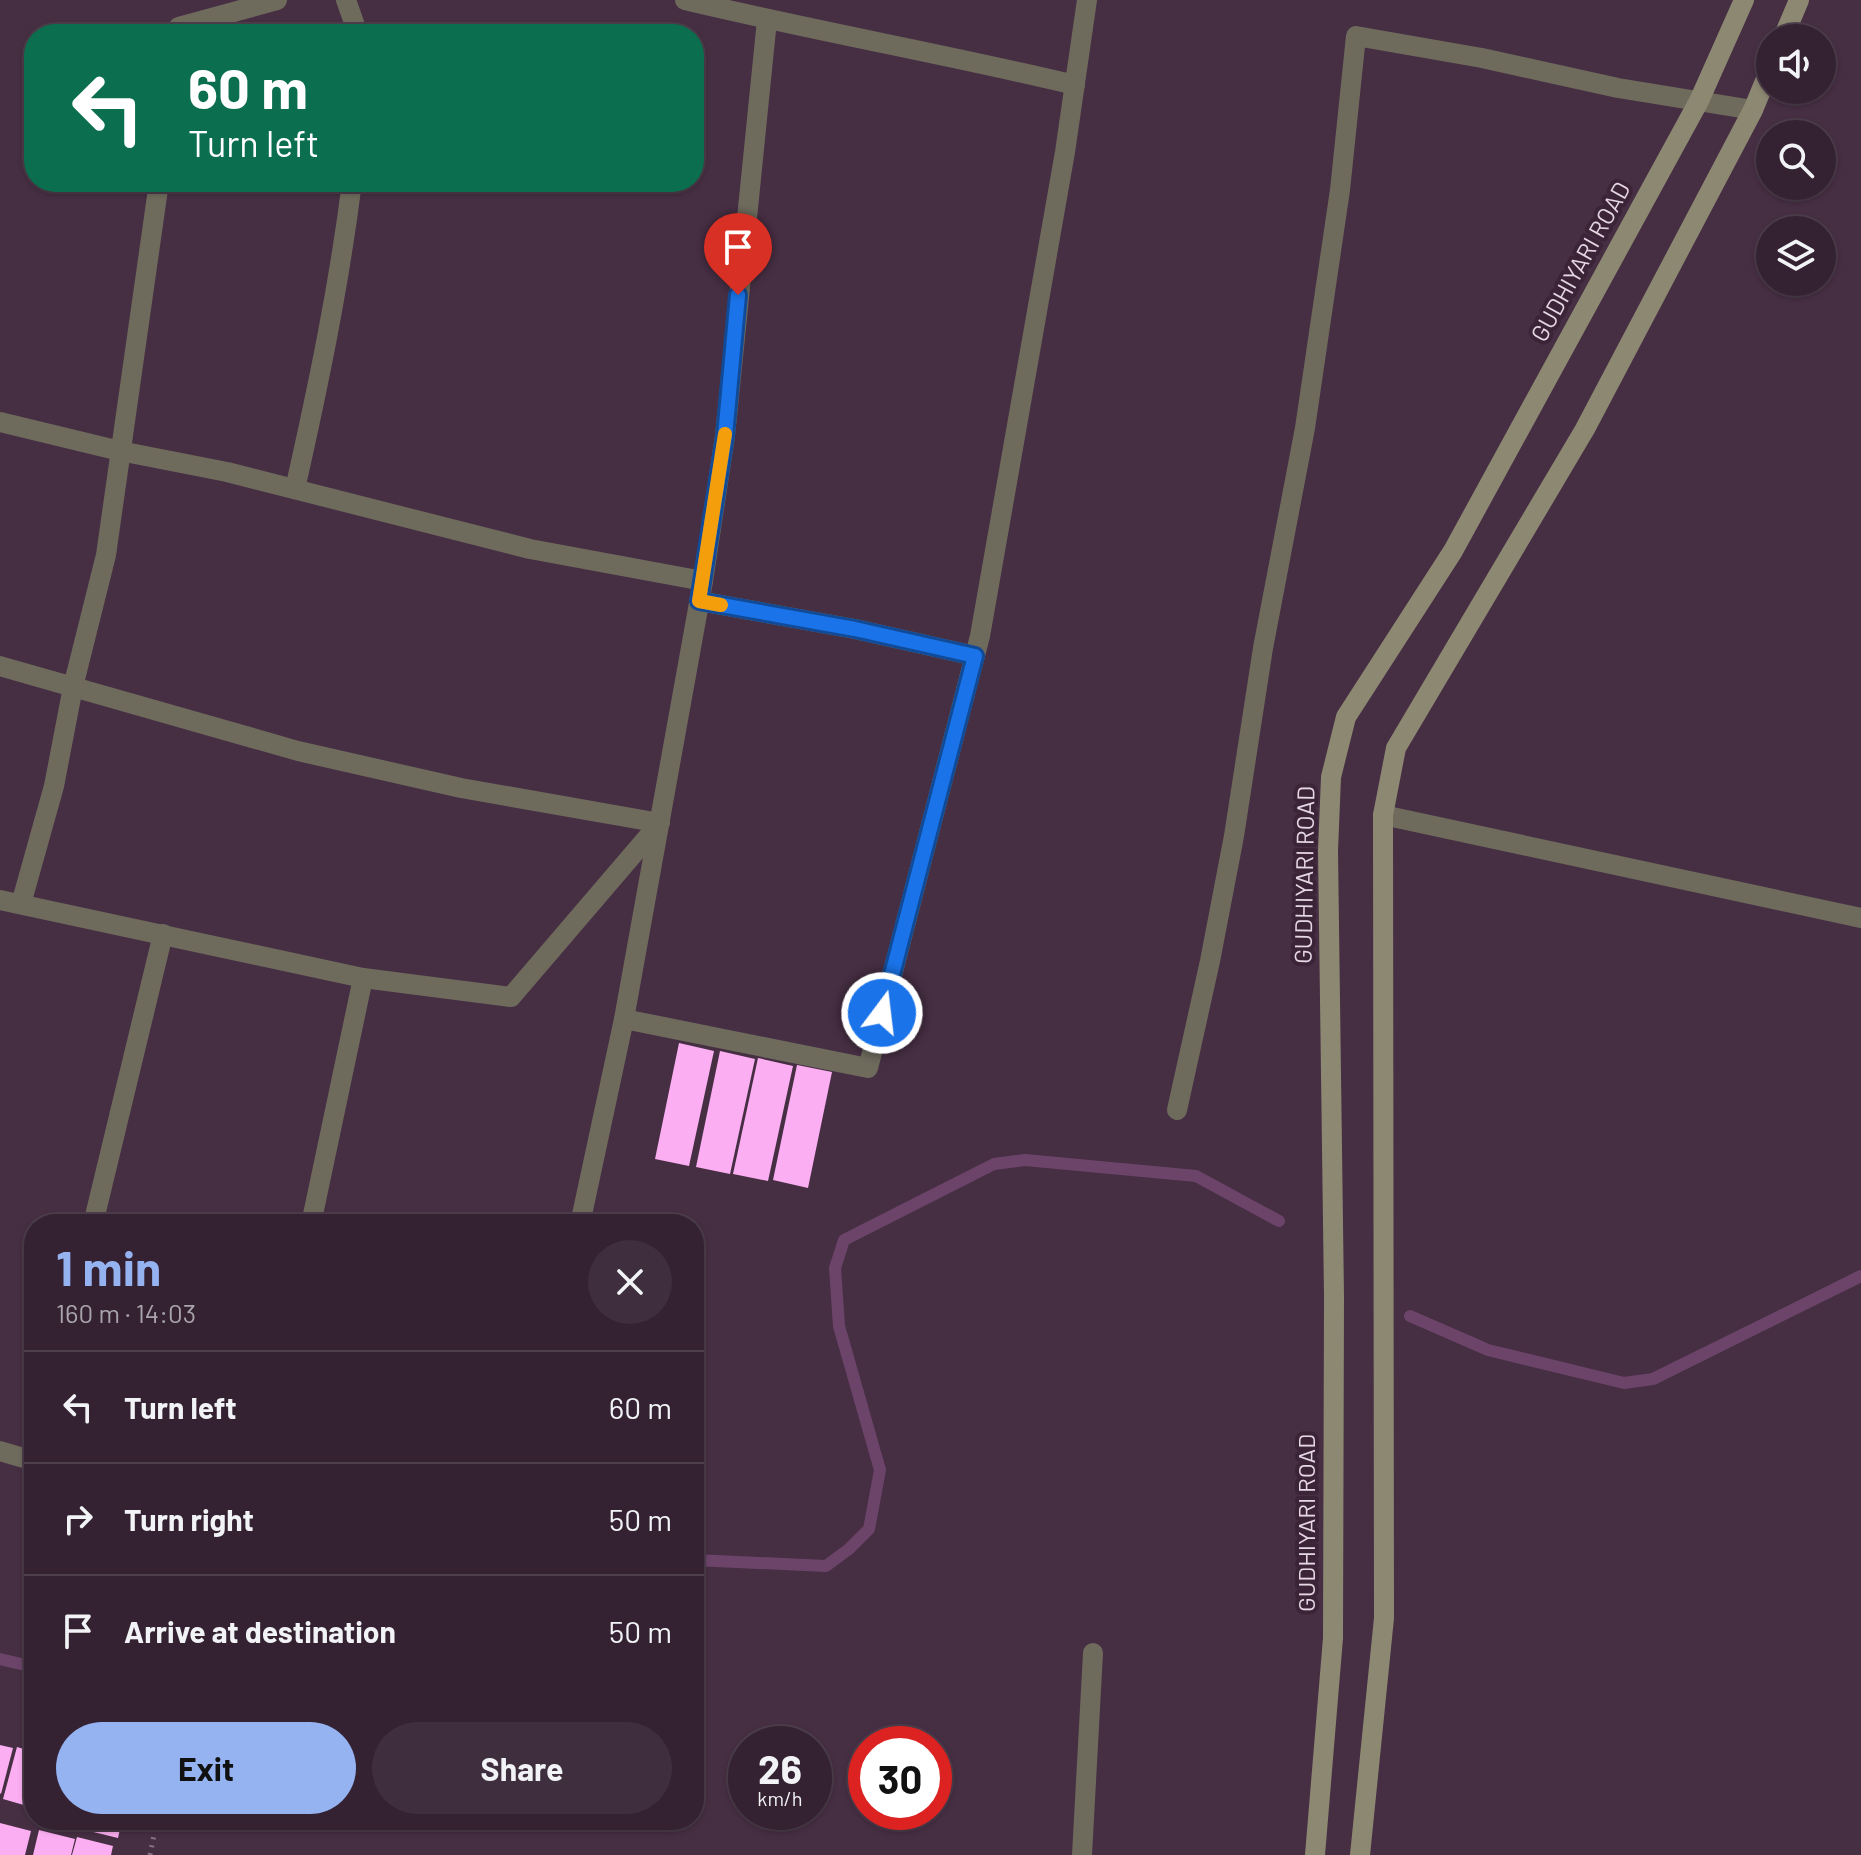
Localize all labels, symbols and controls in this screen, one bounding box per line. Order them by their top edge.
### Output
map controls [1756,24,1836,296]
button: sound [1756,24,1836,104]
text: 60 m [188,53,308,120]
icon: left [56,56,160,160]
button: search [1756,120,1836,200]
text: Turn left [188,121,319,164]
street label: GUDHIYARI ROAD [1524,176,1636,346]
pin [704,213,772,295]
button: layers [1756,216,1836,296]
icon: arrive [716,225,760,269]
street label: GUDHIYARI ROAD [1287,786,1320,964]
position arrow [840,971,924,1055]
text: 1 min [56,1238,161,1296]
button: close [588,1240,672,1324]
text: 160 m · 14:03 [56,1297,196,1328]
icon: left [56,1385,100,1429]
text: Turn left [124,1389,237,1425]
text: 60 m [609,1389,672,1425]
street label: GUDHIYARI ROAD [1291,1434,1320,1612]
icon: right [56,1497,100,1541]
text: Turn right [124,1501,254,1537]
text: 50 m [609,1501,672,1537]
icon: arrive [56,1609,100,1653]
text: Arrive at destination [124,1613,396,1649]
text: 50 m [609,1613,672,1649]
button: Exit [56,1722,356,1814]
button: Share [372,1722,672,1814]
speed limit sign: 30 [848,1726,952,1830]
text: 26 [758,1744,802,1792]
text: km/h [757,1786,803,1810]

